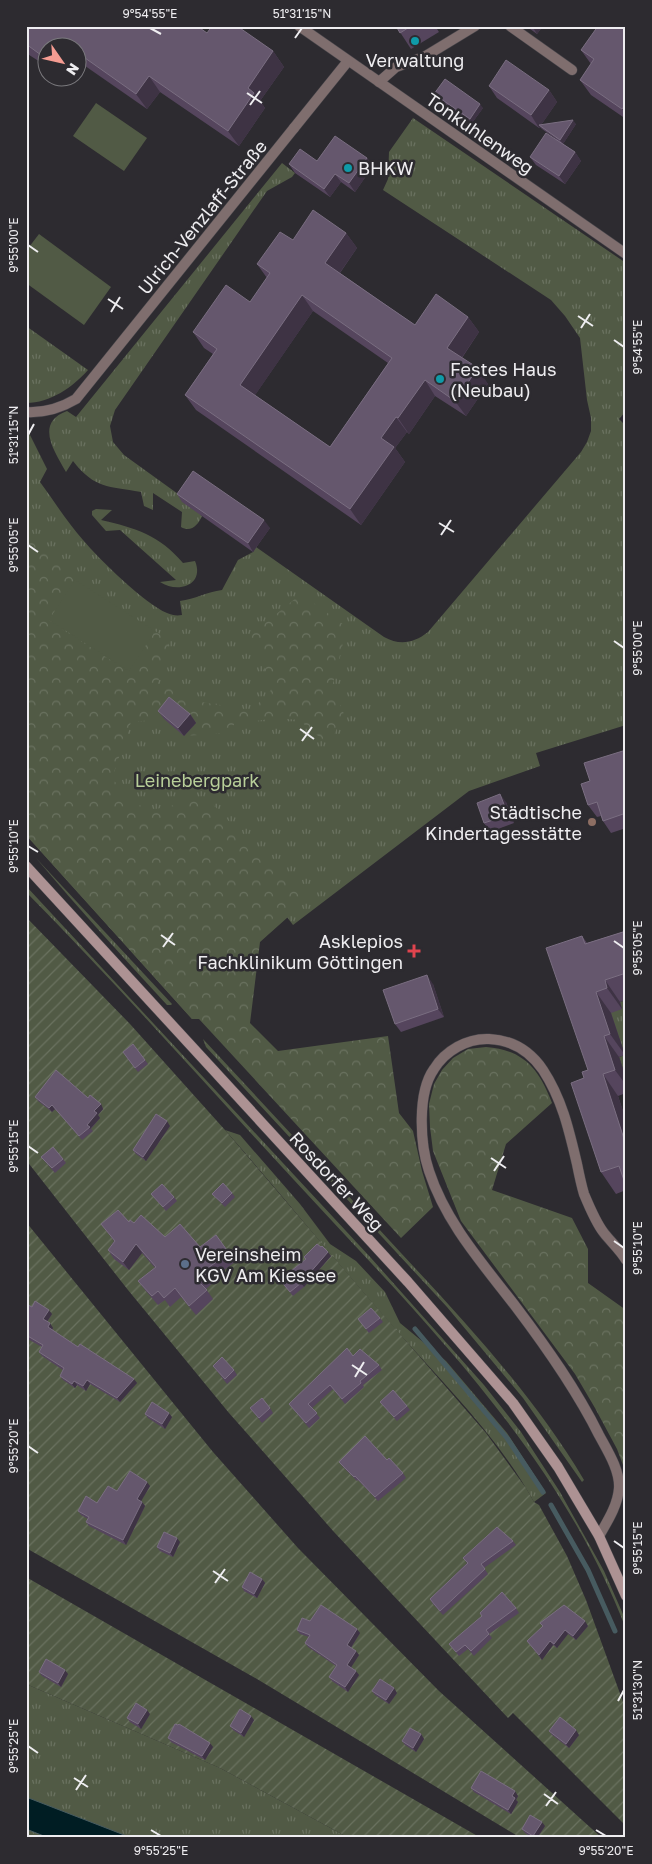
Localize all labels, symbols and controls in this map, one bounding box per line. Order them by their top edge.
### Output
text: 9°54'55"E [123,6,177,21]
text: 51°31'15"N [273,6,331,21]
marker: Verwaltung [409,35,421,47]
north arrow [38,38,88,88]
place label: Verwaltung [366,49,464,71]
text: N [63,60,83,79]
street label: Tonkuhlenweg [422,88,538,178]
street label: Ulrich-Venzlaff-Straße [133,135,271,299]
place label: BHKW [358,157,414,179]
marker: BHKW [342,162,354,174]
text: 9°55'00"E [6,217,21,273]
text: 9°54'55"E [630,320,645,374]
place label: Festes Haus (Neubau) [450,358,556,401]
marker: Festes Haus (Neubau) [434,373,446,385]
text: 51°31'15"N [6,406,21,464]
text: 9°55'05"E [6,518,21,572]
text: 9°55'00"E [630,620,645,676]
park label: Leinebergpark [135,769,259,791]
place label: Städtische Kindertagesstätte [425,801,582,844]
marker: Städtische Kindertagesstätte [586,816,598,828]
text: 9°55'10"E [6,819,21,873]
text: 9°55'05"E [630,921,645,975]
place label: Asklepios Fachklinikum Göttingen [197,930,403,973]
marker: Asklepios Fachklinikum Göttingen [407,944,421,958]
text: 9°55'15"E [6,1119,21,1173]
street label: Rosdorfer Weg [285,1127,389,1235]
text: 9°55'10"E [630,1221,645,1275]
place label: Vereinsheim KGV Am Kiessee [195,1243,336,1286]
marker: Vereinsheim KGV Am Kiessee [179,1258,191,1270]
text: 9°55'20"E [6,1419,21,1473]
text: 9°55'15"E [630,1521,645,1575]
text: 51°31'30"N [630,1660,645,1720]
text: 9°55'25"E [6,1719,21,1773]
text: 9°55'25"E [134,1843,188,1858]
text: 9°55'20"E [579,1843,633,1858]

